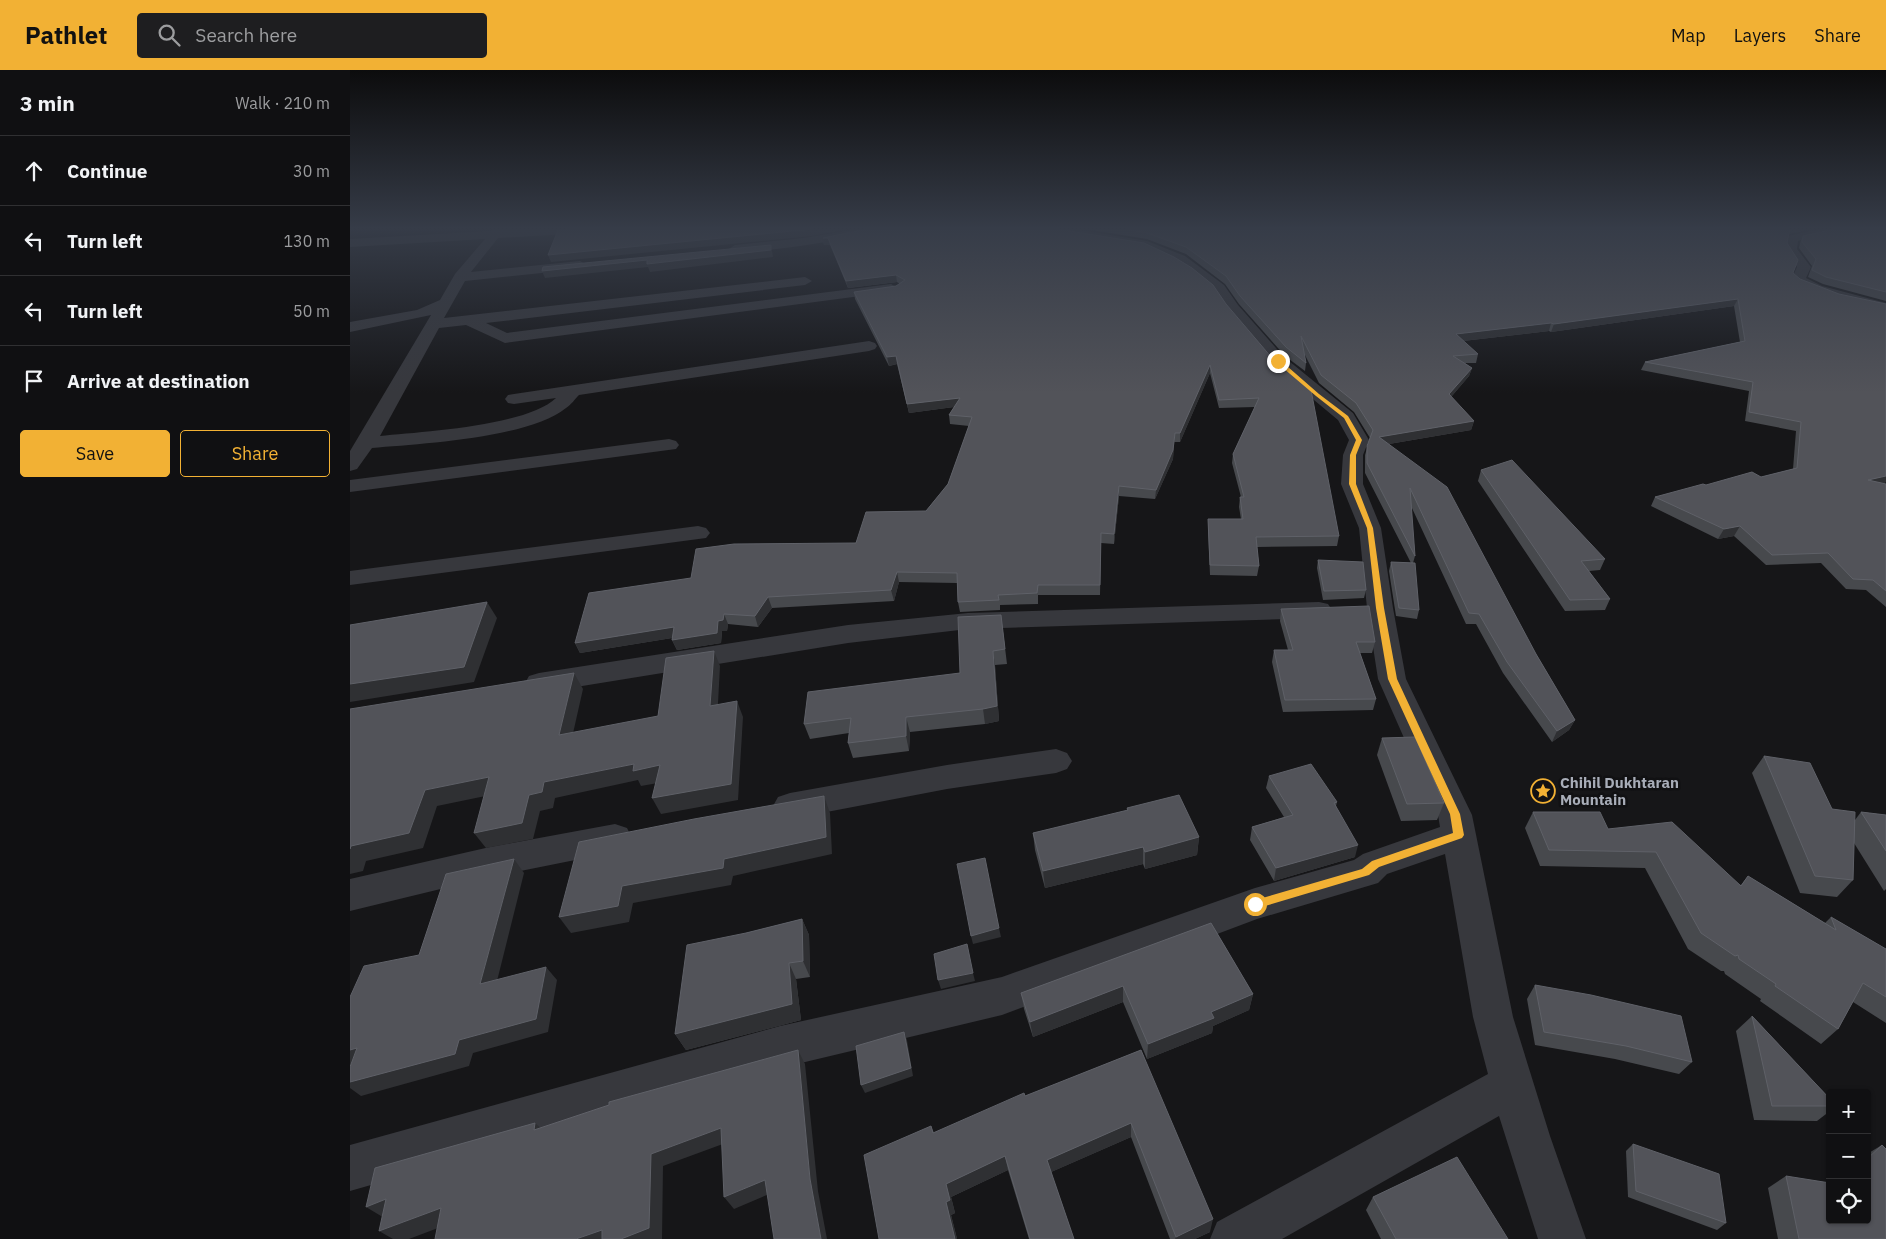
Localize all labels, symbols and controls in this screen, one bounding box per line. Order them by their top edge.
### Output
search box [137,13,487,58]
text: Pathlet [25,19,107,51]
icon: search [155,21,183,49]
text: Search here [195,23,297,47]
text: Map [1671,24,1706,47]
text: Layers [1734,24,1786,47]
text: Share [1814,24,1861,47]
text: 3 min [20,89,75,117]
text: Walk · 210 m [235,93,330,113]
icon: ahead [20,157,48,185]
text: Continue [67,159,147,183]
text: 30 m [293,161,330,181]
icon: left [20,227,48,255]
text: Turn left [67,229,143,253]
text: 130 m [283,231,330,251]
icon: left [20,297,48,325]
text: Turn left [67,299,143,323]
text: 50 m [293,301,330,321]
route end [1267,350,1290,373]
icon: arrive [20,367,48,395]
text: Arrive at destination [67,369,250,393]
button: Save [20,430,170,477]
button: Share [180,430,330,477]
place label: Chihil Dukhtaran Mountain [1560,773,1679,809]
place icon: Chihil Dukhtaran Mountain [1530,778,1556,804]
route start [1244,893,1267,916]
map controls [1826,1089,1871,1224]
button: + [1826,1089,1871,1134]
button: − [1826,1134,1871,1179]
button: locate [1826,1179,1871,1224]

